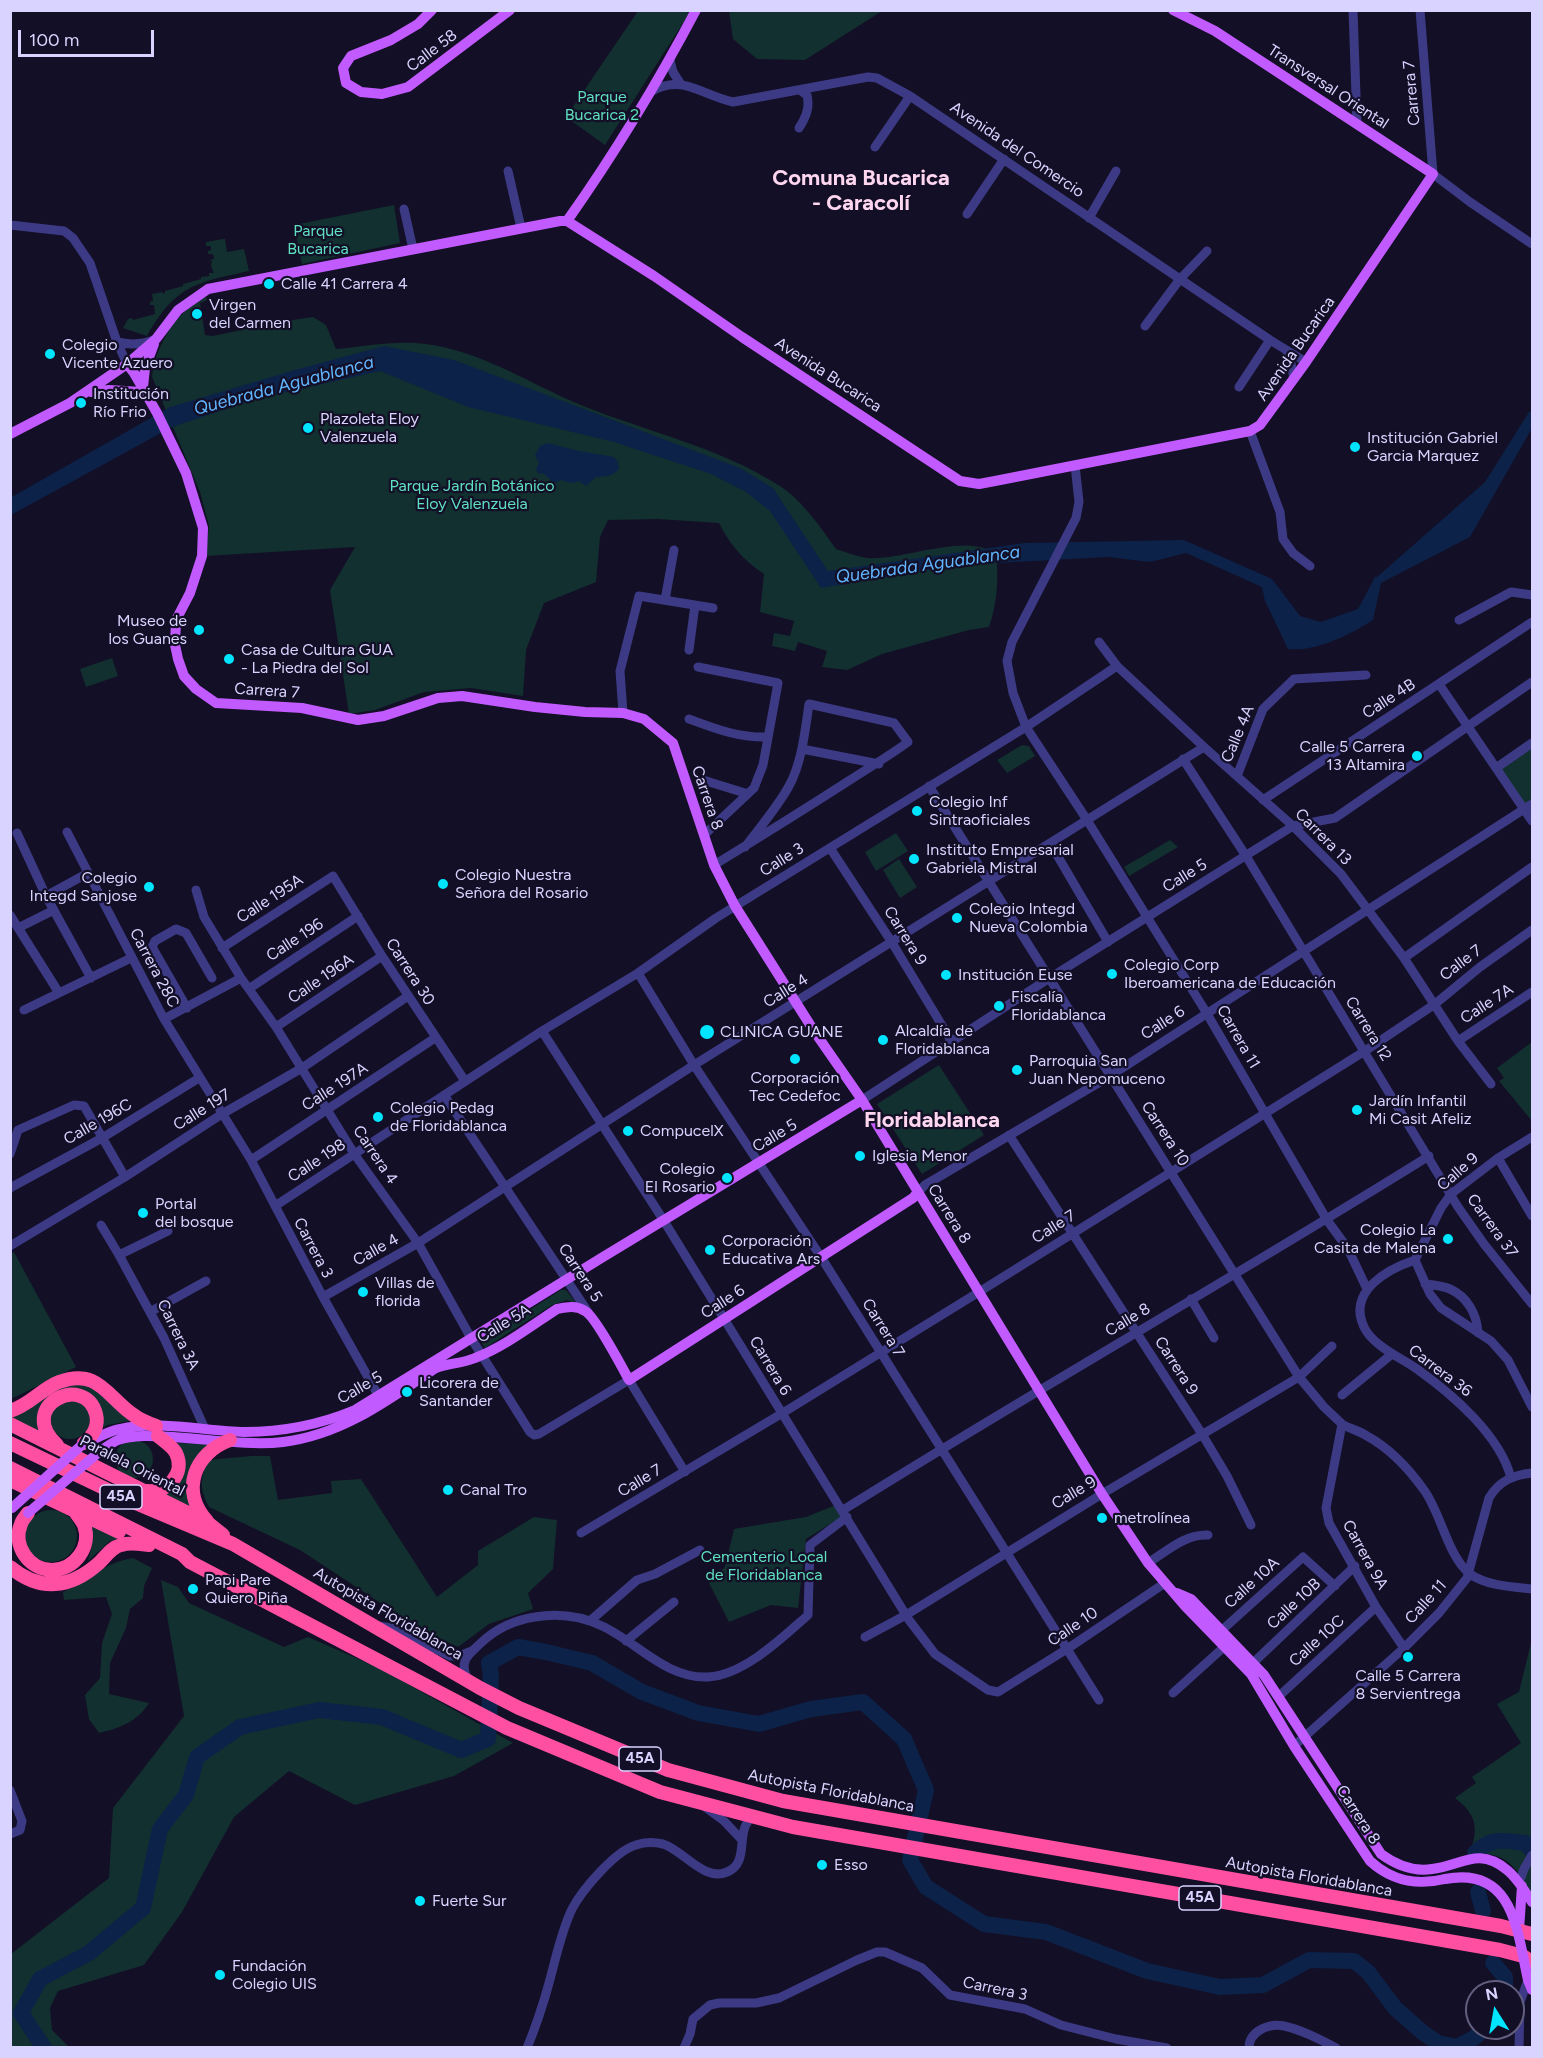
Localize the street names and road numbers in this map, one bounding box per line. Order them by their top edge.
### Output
street label: Calle 58 [403,26,461,76]
street label: Transversal Oriental [1264,41,1392,133]
street label: Carrera 7 [1400,60,1424,126]
street label: Avenida del Comercio [946,98,1088,202]
street label: Avenida Bucarica [1253,293,1339,405]
street label: Avenida Bucarica [771,333,885,417]
street label: Calle 4B [1359,675,1419,723]
street label: Carrera 7 [234,679,300,703]
street label: Calle 4A [1217,703,1259,765]
street label: Carrera 8 [687,763,727,833]
street label: Carrera 13 [1291,805,1355,869]
street label: Calle 3 [757,839,807,881]
street label: Calle 5 [1159,855,1211,897]
street label: Calle 195A [233,870,307,928]
street label: Carrera 9 [879,903,931,969]
street label: Calle 196 [263,914,327,966]
street label: Carrera 28C [125,925,183,1011]
street label: Carrera 30 [381,935,439,1009]
street label: Calle 7 [1436,941,1486,985]
street label: Calle 196A [285,950,357,1008]
street label: Calle 4 [760,970,812,1012]
street label: Calle 7A [1457,980,1517,1028]
street label: Carrera 12 [1341,993,1395,1065]
street label: Calle 6 [1137,1002,1189,1044]
street label: Carrera 11 [1212,1002,1264,1072]
street label: Calle 197A [299,1059,371,1115]
street label: Calle 197 [170,1085,234,1135]
street label: Calle 196C [60,1095,136,1149]
street label: Carrera 10 [1137,1098,1193,1170]
street label: Calle 5 [749,1115,801,1157]
street label: Carrera 4 [348,1122,402,1188]
street label: Calle 198 [285,1135,349,1187]
street label: Calle 9 [1433,1149,1483,1195]
street label: Carrera 8 [923,1181,975,1247]
street label: Carrera 37 [1462,1190,1522,1262]
street label: Calle 7 [1029,1206,1079,1248]
street label: Carrera 3 [289,1215,337,1281]
street label: Calle 4 [350,1230,402,1270]
street label: Carrera 5 [554,1240,606,1306]
street label: Calle 6 [697,1281,749,1323]
street label: Carrera 7 [858,1295,908,1361]
street label: Carrera 3A [153,1297,203,1373]
street label: Calle 8 [1102,1299,1154,1341]
street label: Calle 5A [474,1300,534,1348]
street label: Carrera 6 [745,1333,795,1399]
street label: Carrera 9 [1150,1333,1202,1399]
street label: Carrera 36 [1404,1341,1476,1401]
street label: Calle 5 [334,1368,386,1408]
street label: Paralela Oriental [76,1431,188,1501]
street label: Calle 7 [614,1460,666,1502]
street label: Calle 9 [1048,1472,1100,1514]
road number: 45A [100,1485,142,1509]
street label: Carrera 9A [1338,1517,1392,1593]
street label: Calle 10A [1221,1553,1283,1613]
street label: Autopista Floridablanca [310,1564,466,1664]
street label: Calle 10B [1263,1574,1325,1634]
street label: Calle 11 [1401,1576,1451,1628]
street label: Calle 10 [1044,1603,1102,1651]
street label: Calle 10C [1285,1611,1349,1671]
road number: 45A [619,1747,661,1771]
street label: Autopista Floridablanca [746,1765,916,1817]
street label: Carrera 8 [1332,1782,1384,1848]
street label: Autopista Floridablanca [1224,1853,1394,1901]
road number: 45A [1179,1886,1221,1910]
street label: Carrera 3 [961,1973,1029,2005]

